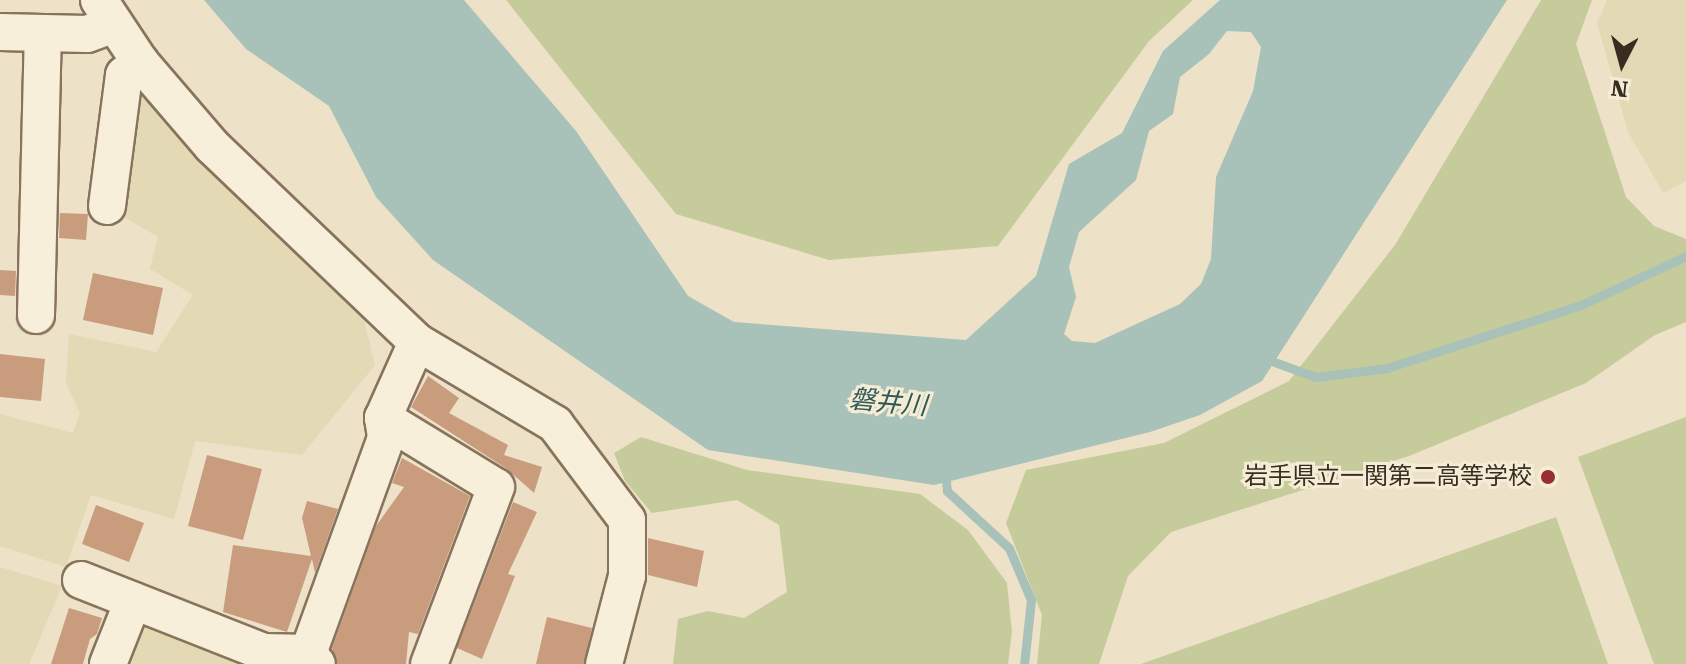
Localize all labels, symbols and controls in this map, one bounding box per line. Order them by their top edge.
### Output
north arrow [1582,24,1662,104]
text: N [1610,75,1629,102]
water label: 磐井川 [848,384,928,422]
place label: 岩手県立一関第二高等学校 [1244,463,1532,491]
marker: 岩手県立一関第二高等学校 [1539,468,1557,486]

